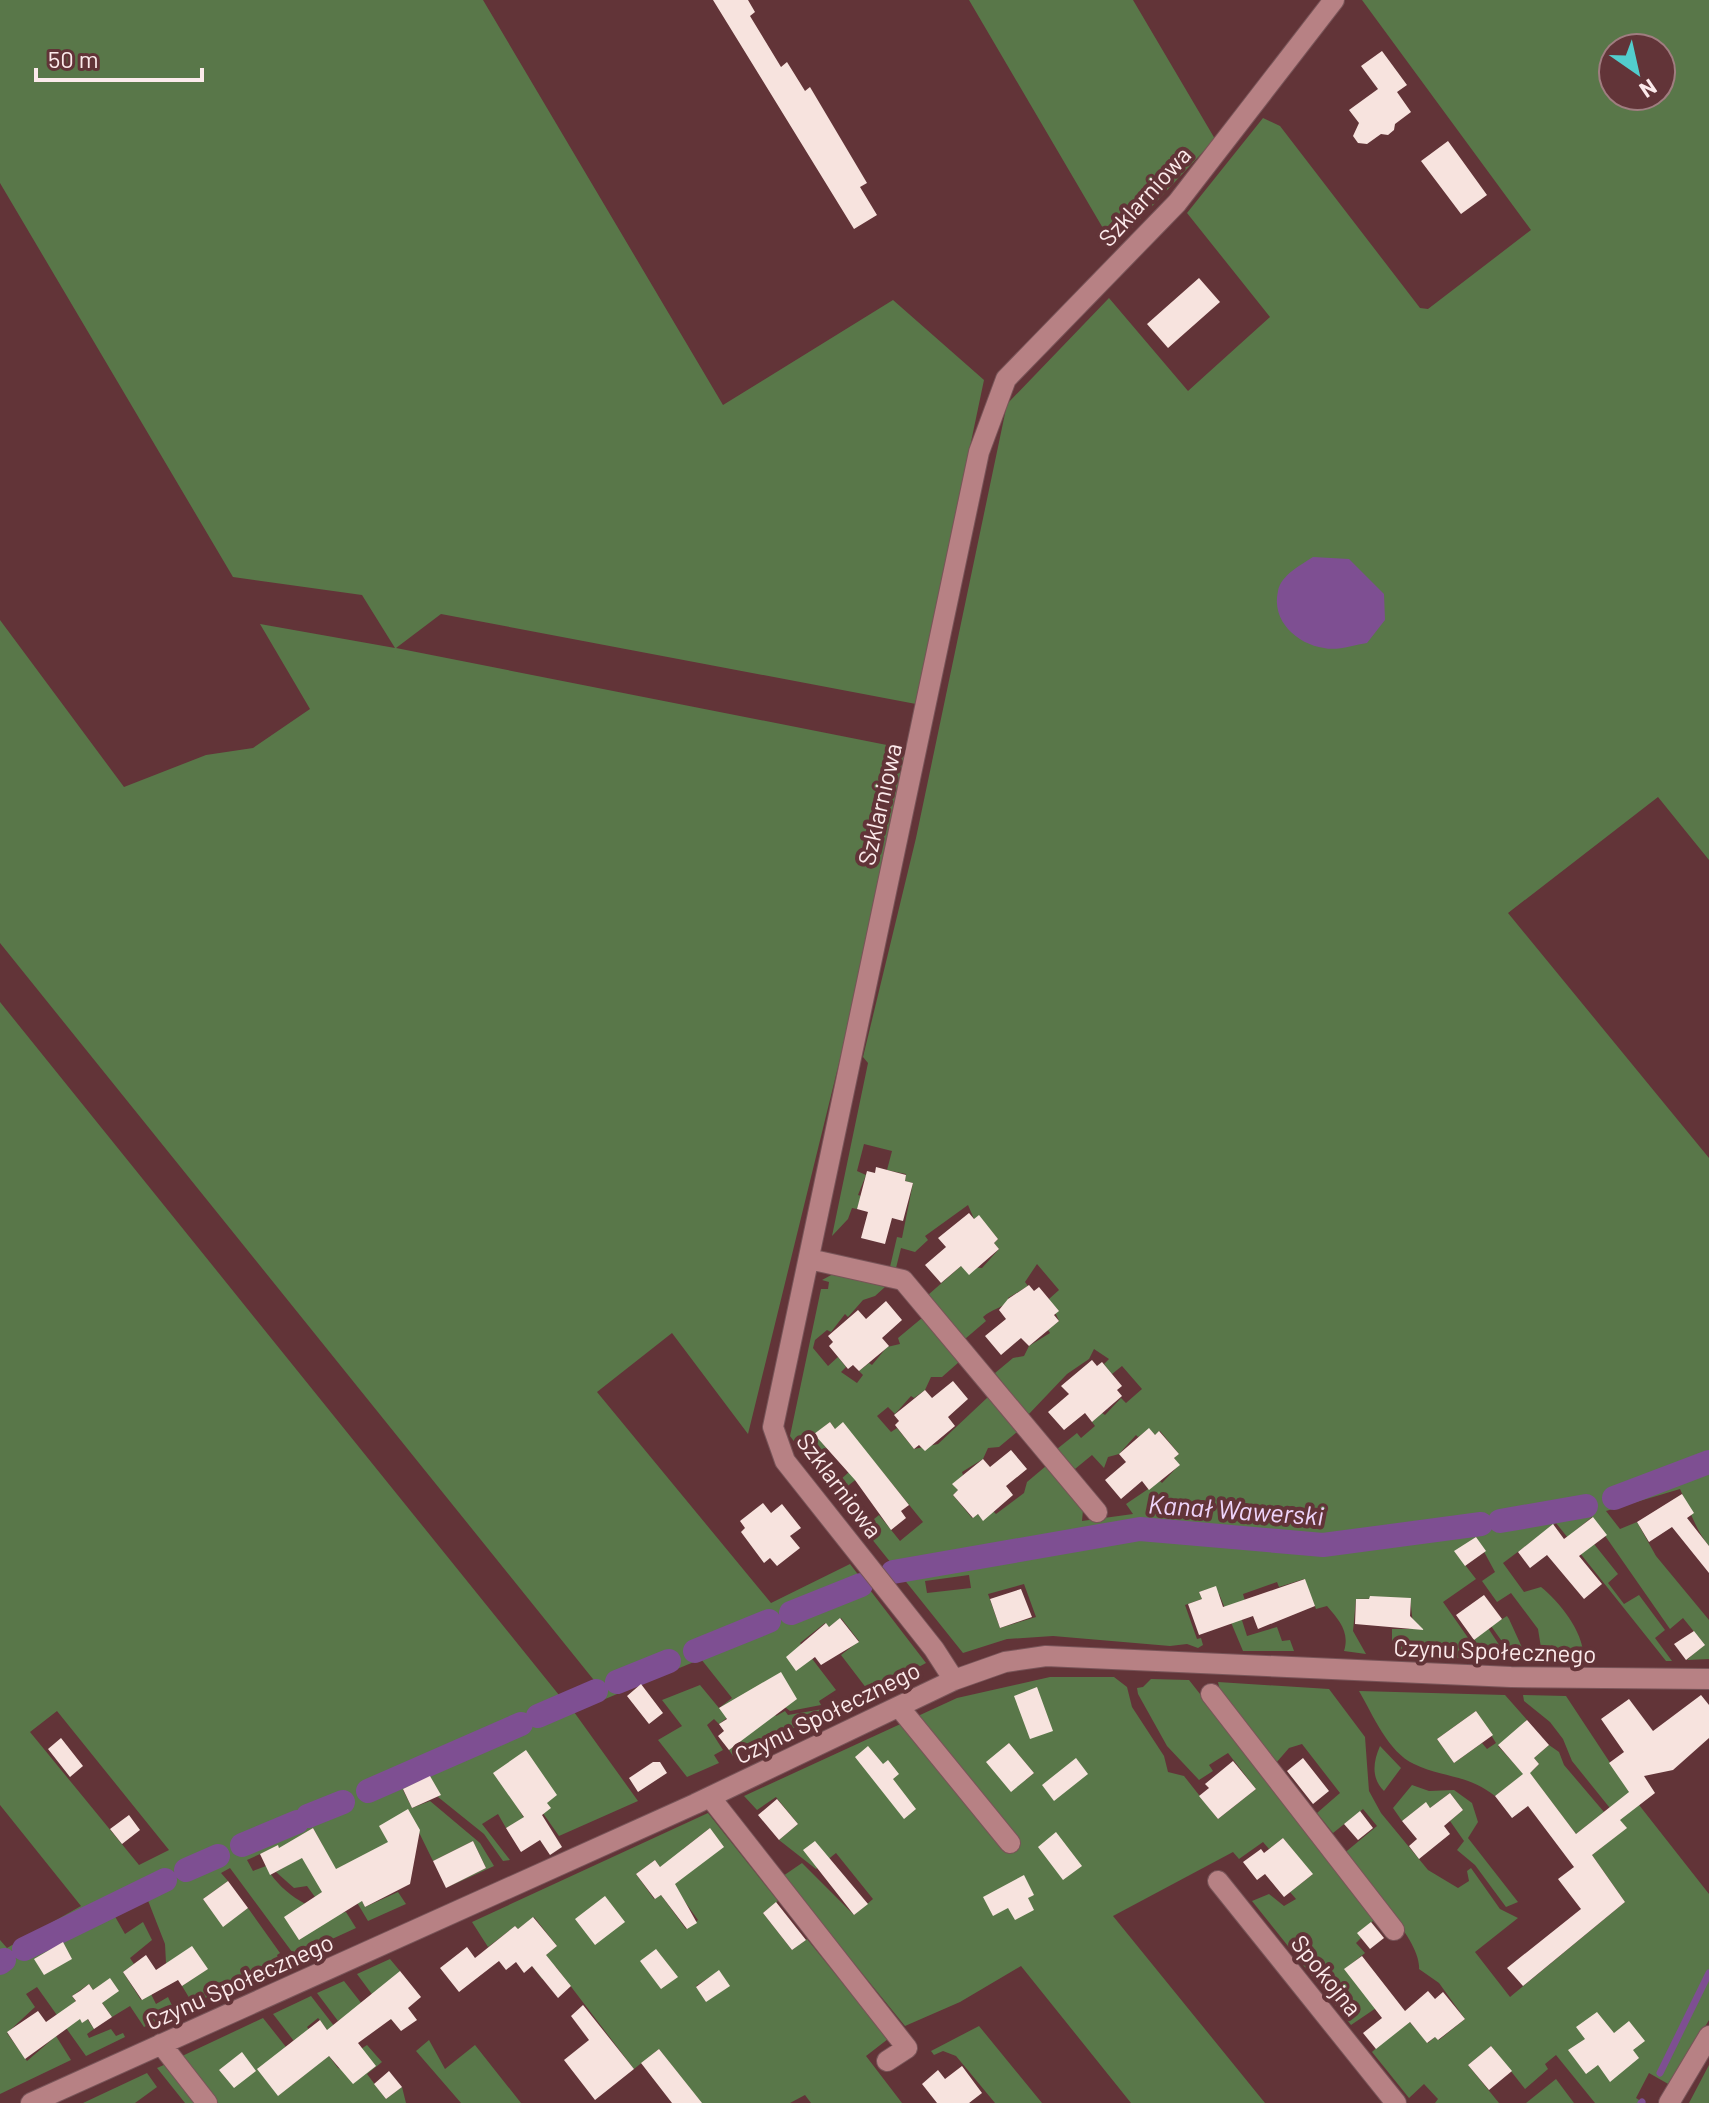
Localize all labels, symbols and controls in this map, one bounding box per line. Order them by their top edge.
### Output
scale bar [36,32,202,82]
north arrow [1597,32,1677,112]
text: 50 m [48,44,99,73]
text: N [1635,75,1662,104]
street label: Szklarniowa [1092,140,1196,252]
street label: Szklarniowa [851,740,907,868]
street label: Szklarniowa [791,1427,889,1543]
water label: Kanał Wawerski [1147,1487,1325,1531]
street label: Czynu Społecznego [1393,1632,1597,1668]
street label: Czynu Społecznego [730,1655,924,1769]
street label: Czynu Społecznego [140,1927,338,2035]
street label: Spokojna [1286,1929,1368,2021]

